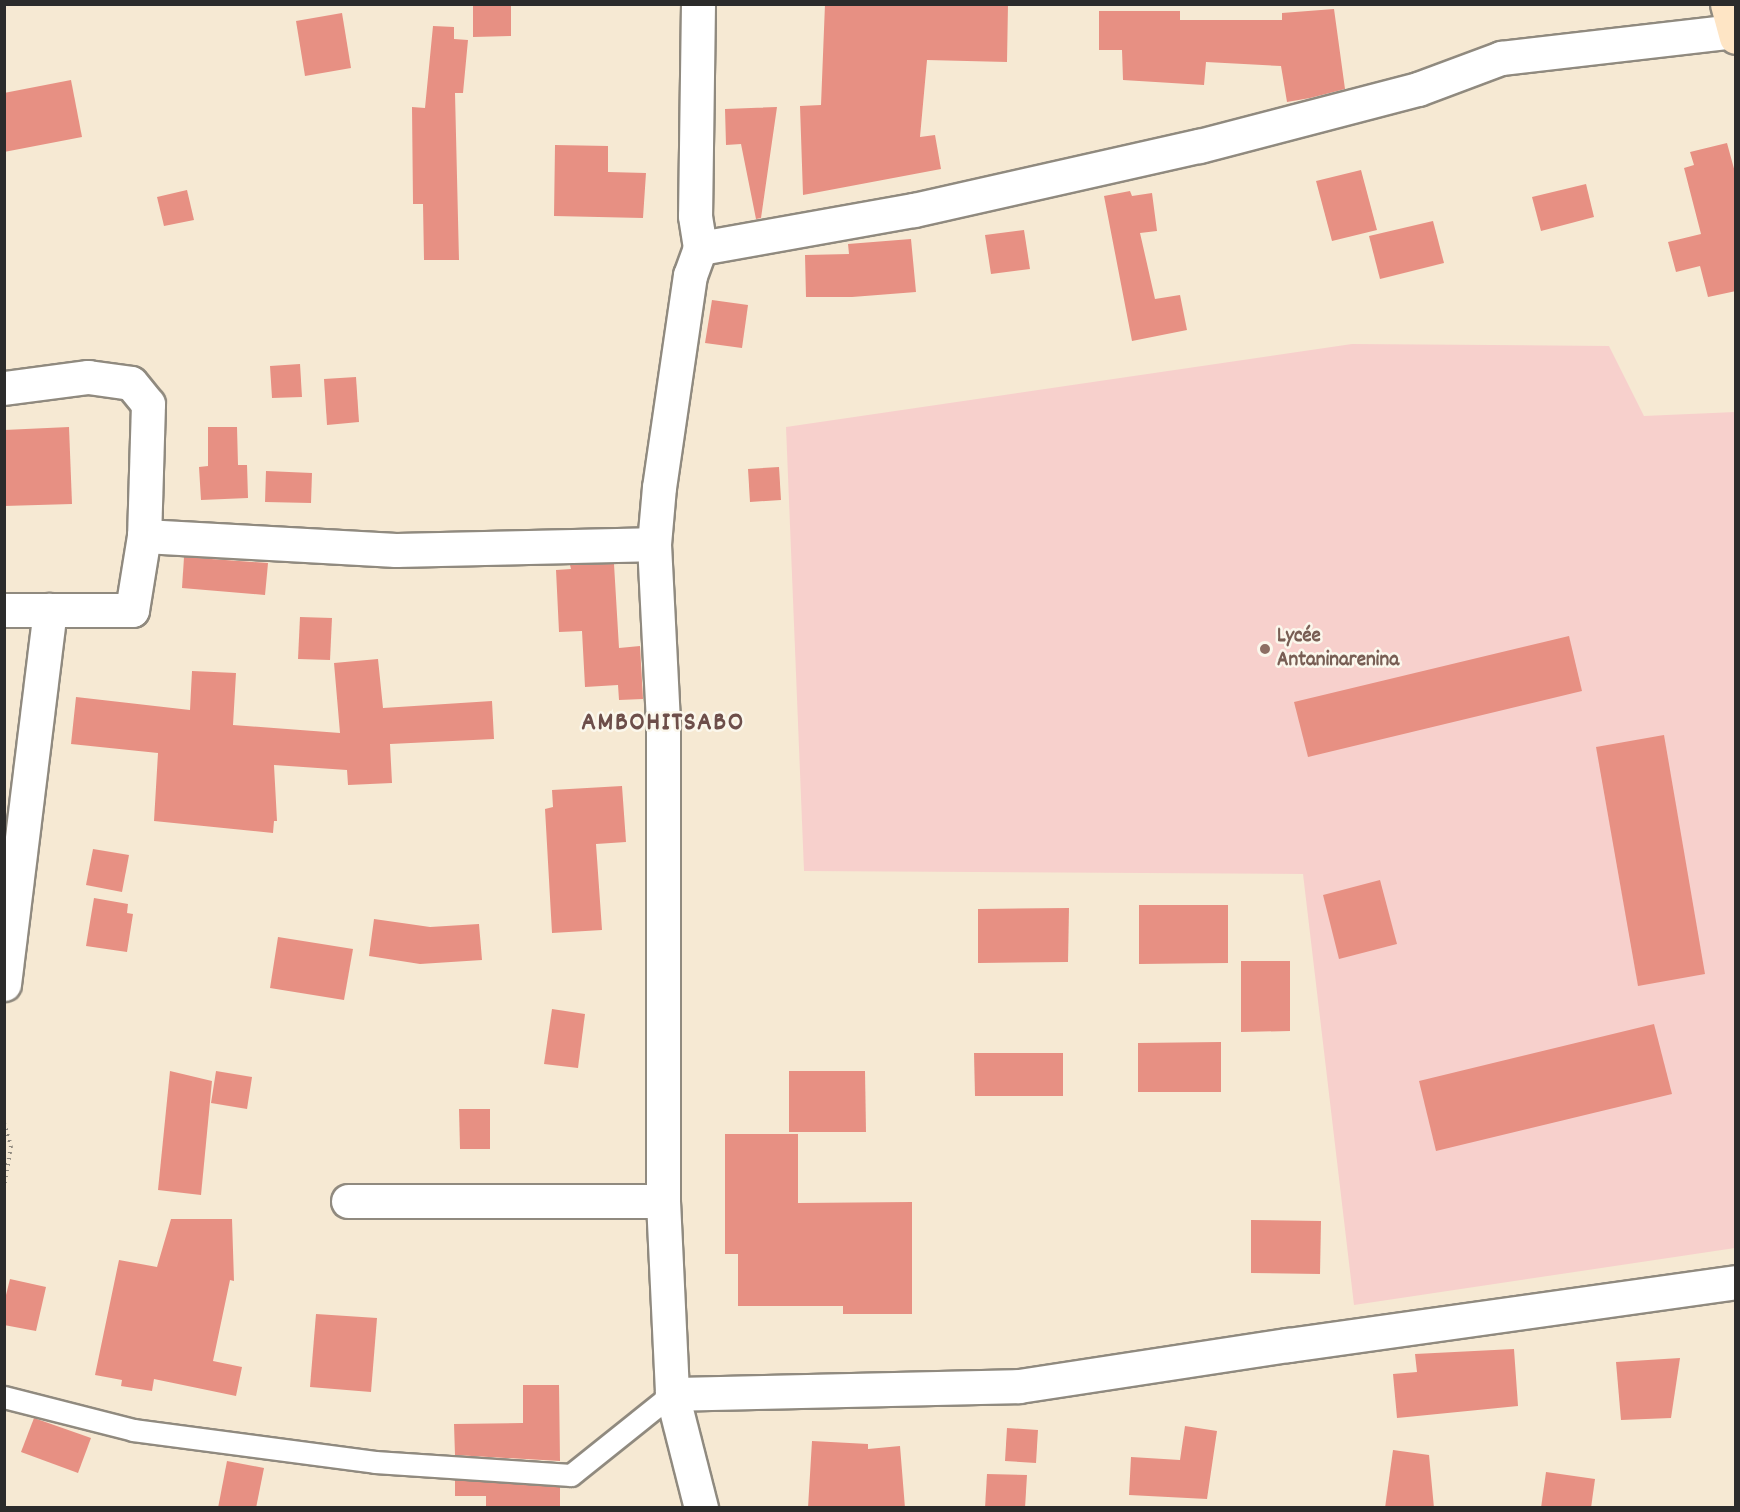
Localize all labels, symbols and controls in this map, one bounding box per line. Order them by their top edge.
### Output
place label: Lycée Antaninarenina [1277,624,1399,674]
marker: Lycée Antaninarenina [1258,642,1272,656]
district label: AMBOHITSABO [581,708,745,740]

